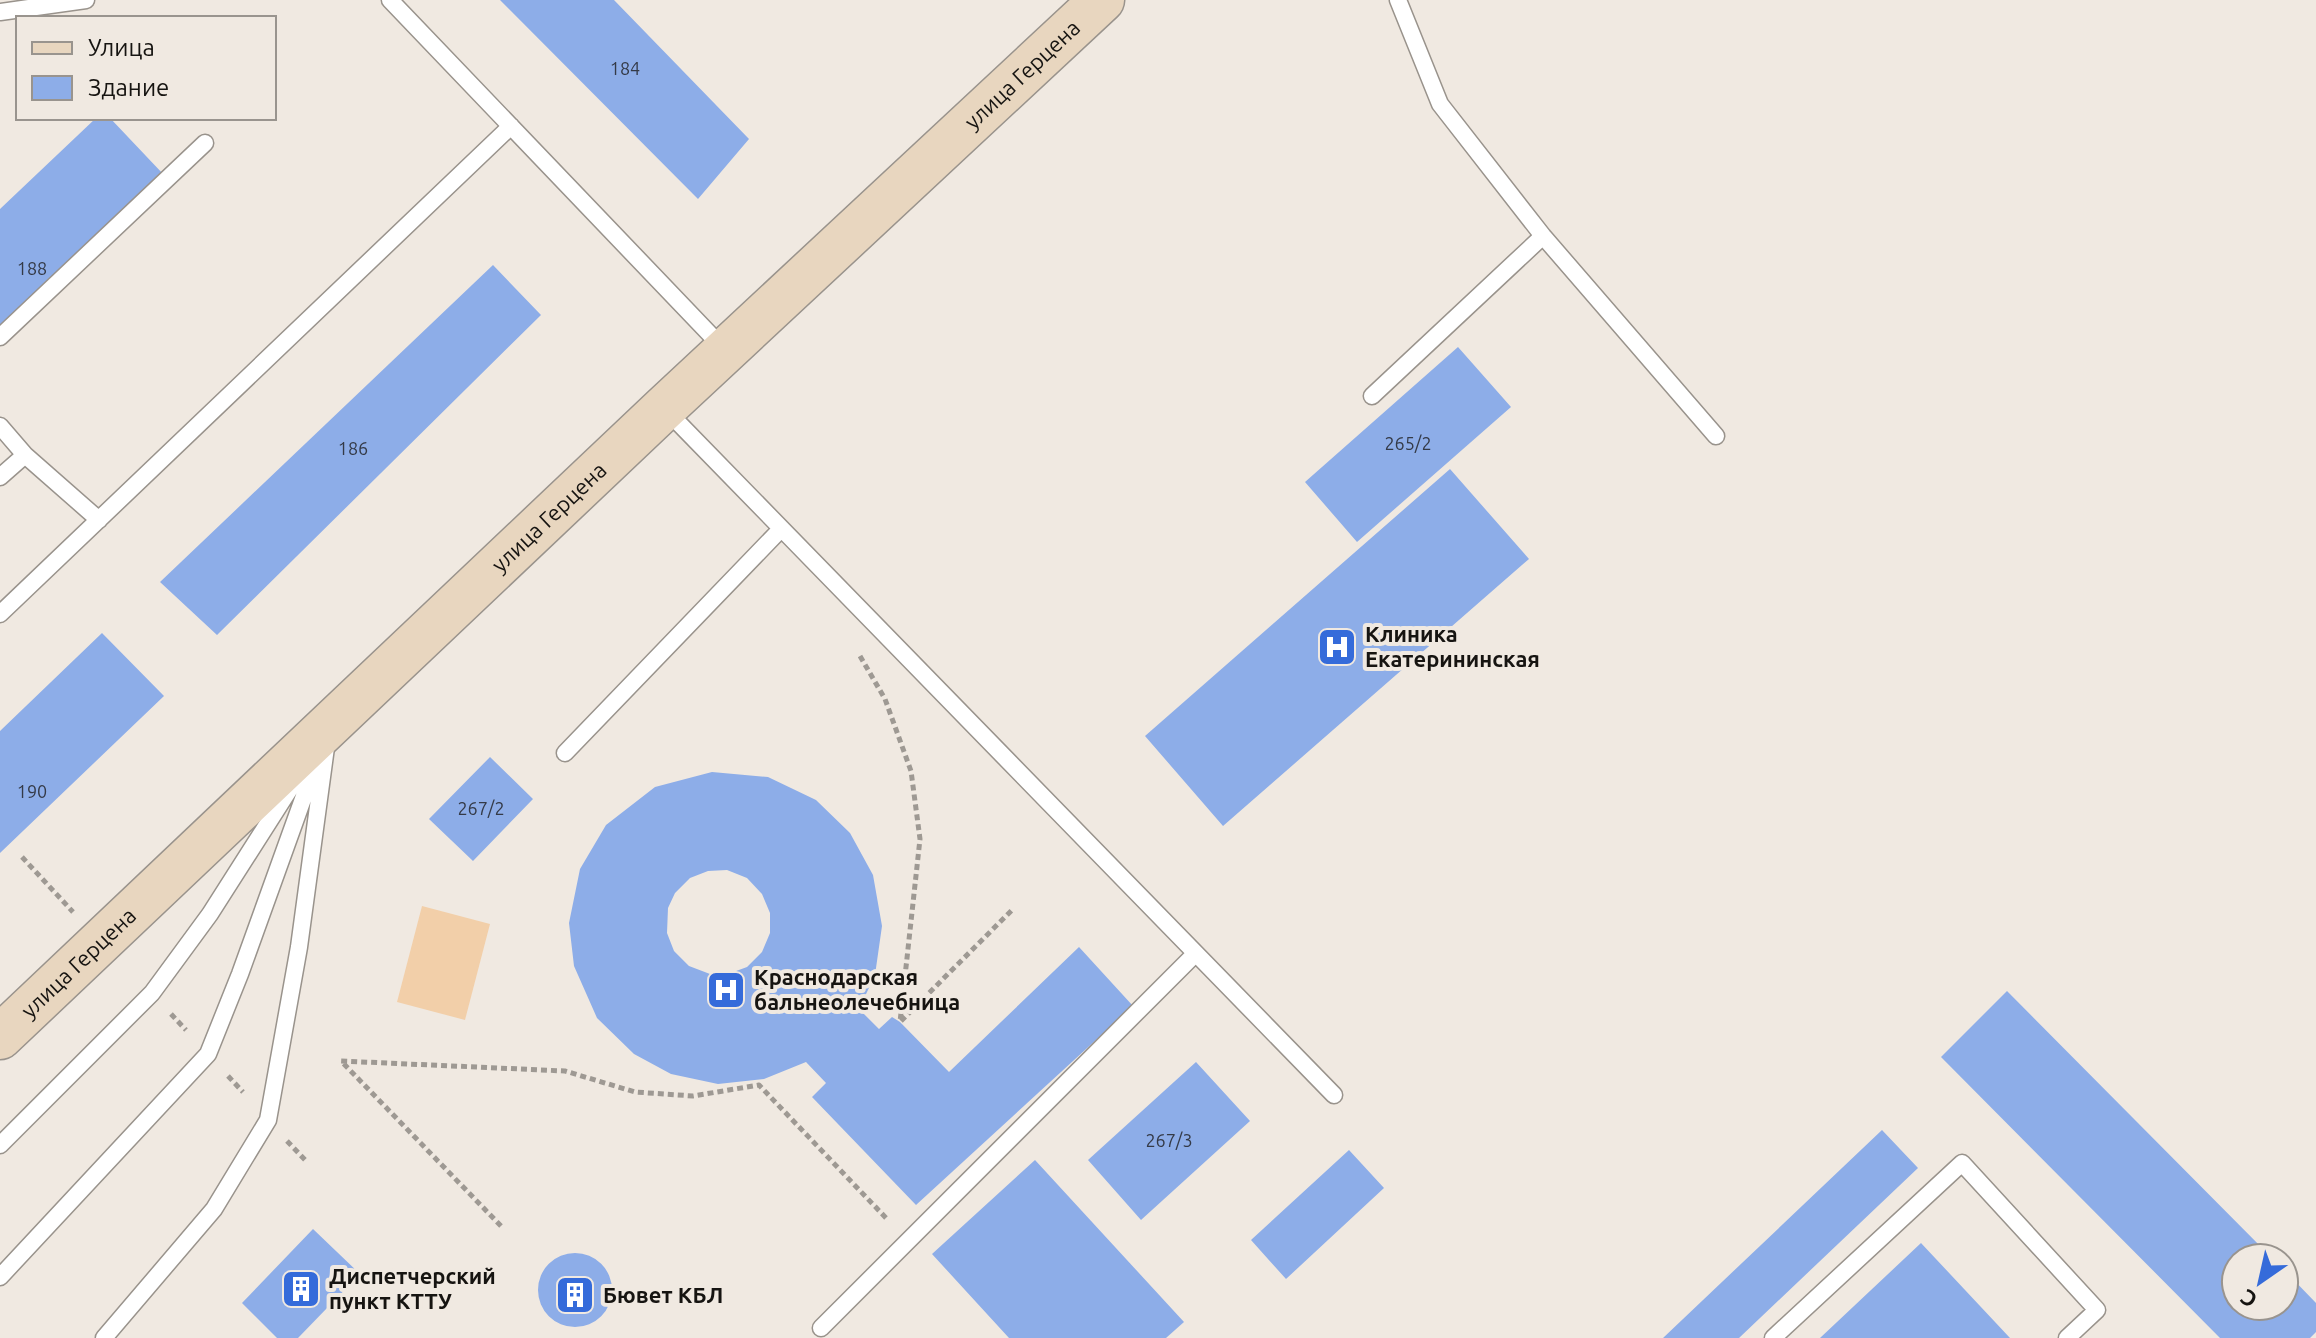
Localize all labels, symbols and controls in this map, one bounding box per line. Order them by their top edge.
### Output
street label: улица Герцена [959,14,1084,134]
legend [16,16,276,120]
text: Улица [88,34,155,61]
house number: 184 [610,58,640,78]
text: Здание [88,74,169,101]
house number: 188 [17,258,47,278]
house number: 265/2 [1384,433,1432,453]
house number: 186 [338,438,368,458]
street label: улица Герцена [486,457,611,577]
place label: Клиника Екатерининская [1365,621,1540,671]
hospital icon: Клиника Екатерининская [1316,626,1358,668]
house number: 190 [17,781,47,801]
house number: 267/2 [457,798,505,818]
street label: улица Герцена [16,902,140,1022]
place label: Краснодарская бальнеолечебница [754,964,960,1014]
hospital icon: Краснодарская бальнеолечебница [705,969,747,1011]
house number: 267/3 [1145,1130,1193,1150]
north arrow [2220,1242,2300,1322]
place label: Диспетчерский пункт КТТУ [329,1263,496,1313]
building icon: Диспетчерский пункт КТТУ [280,1268,322,1310]
building icon: Бювет КБЛ [554,1274,596,1316]
place label: Бювет КБЛ [603,1282,723,1307]
text: С [2236,1285,2261,1313]

